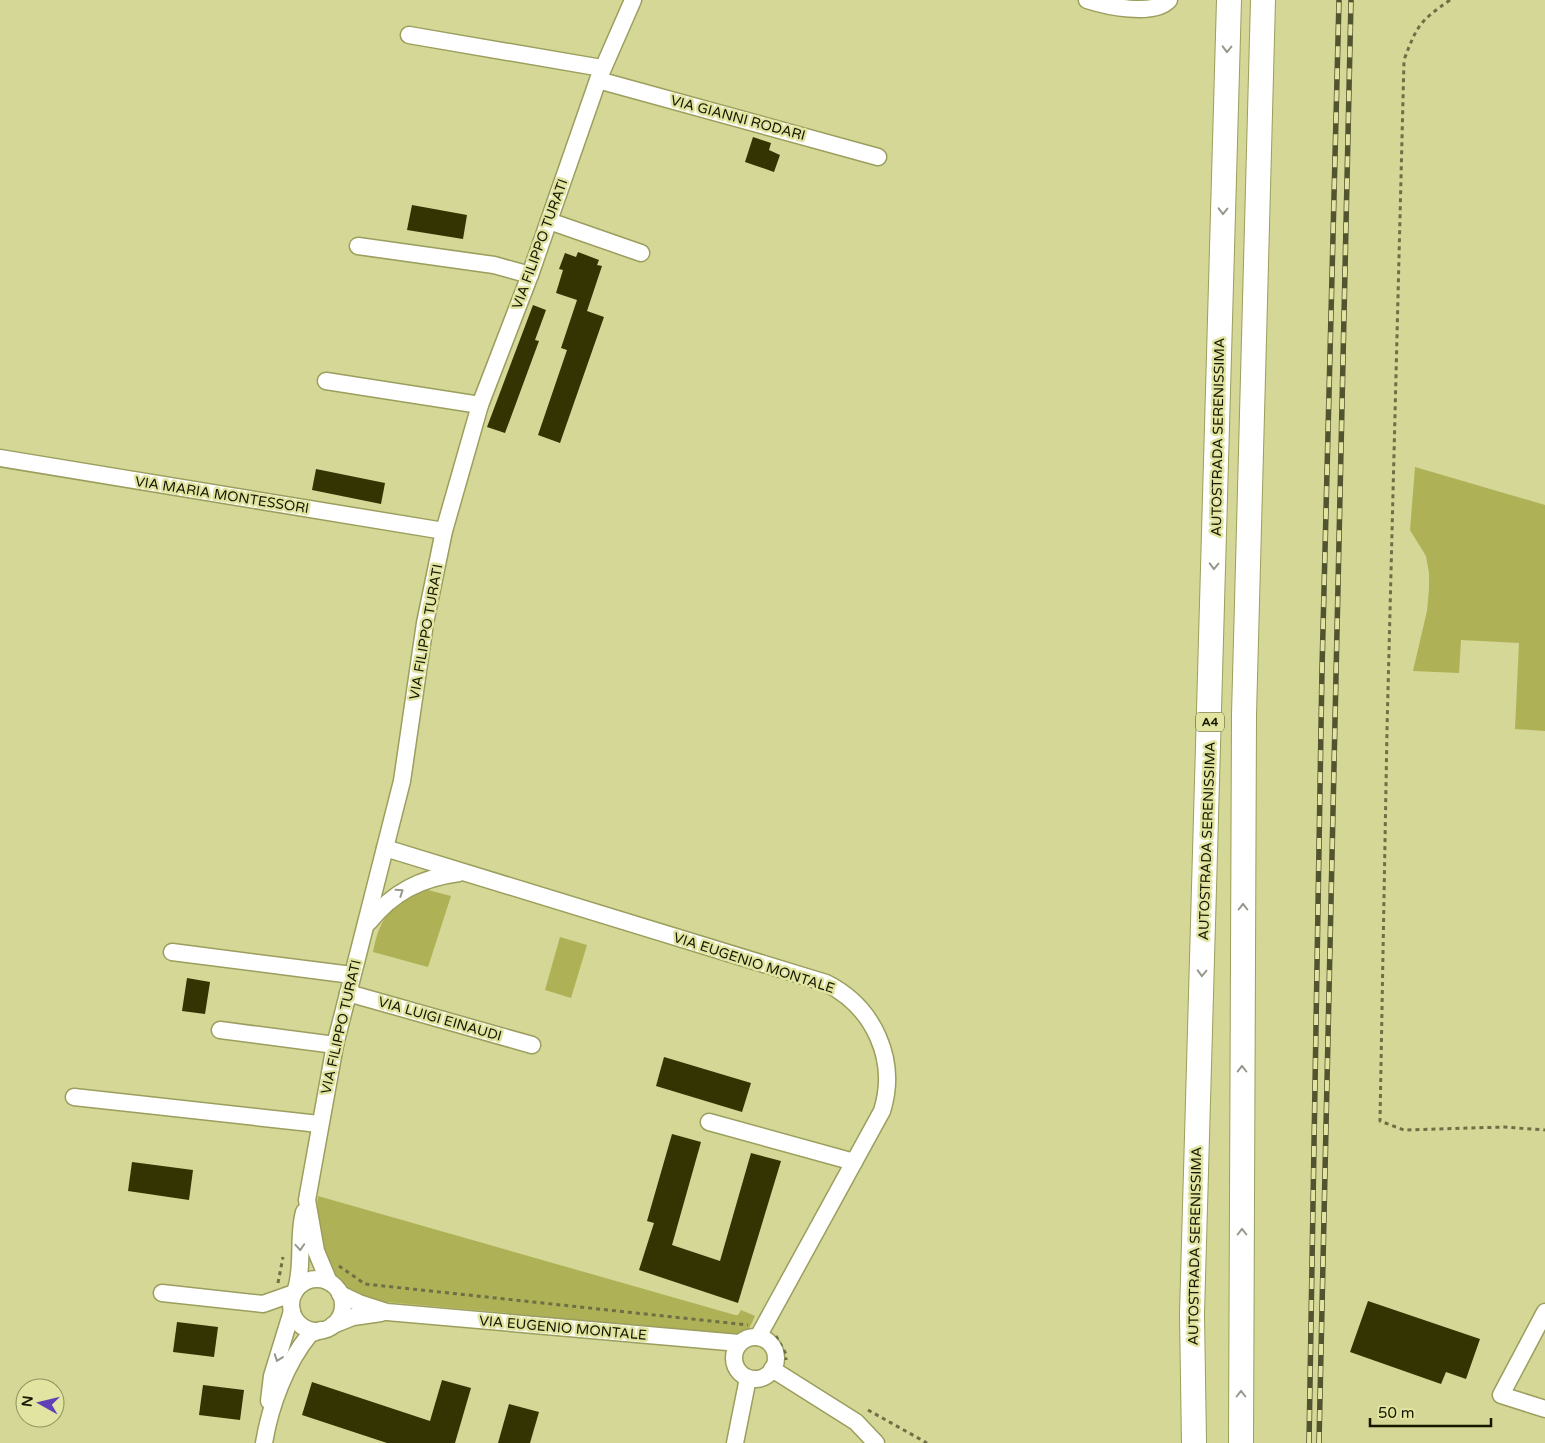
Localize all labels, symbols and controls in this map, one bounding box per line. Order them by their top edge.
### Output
one-way arrow [1222,45,1233,53]
street label: VIA GIANNI RODARI [669,92,807,144]
street label: VIA FILIPPO TURATI [509,177,571,311]
one-way arrow [1218,207,1229,215]
street label: AUTOSTRADA SERENISSIMA [1208,338,1228,536]
street label: VIA MARIA MONTESSORI [134,473,310,517]
one-way arrow [1209,562,1220,570]
street label: VIA FILIPPO TURATI [406,563,446,701]
road number: A4 [1196,712,1224,732]
street label: AUTOSTRADA SERENISSIMA [1195,741,1219,941]
one-way arrow [394,889,404,898]
one-way arrow [1238,903,1248,910]
street label: VIA EUGENIO MONTALE [671,929,837,997]
street label: VIA FILIPPO TURATI [317,958,365,1096]
one-way arrow [1197,970,1208,978]
street label: VIA LUIGI EINAUDI [376,993,504,1045]
one-way arrow [1237,1065,1247,1073]
street label: AUTOSTRADA SERENISSIMA [1185,1147,1205,1345]
one-way arrow [1237,1228,1247,1236]
one-way arrow [294,1243,305,1251]
street label: VIA EUGENIO MONTALE [478,1312,648,1344]
one-way arrow [274,1353,284,1362]
north arrow [15,1378,65,1428]
one-way arrow [1236,1390,1246,1398]
text: N [18,1395,37,1408]
scale bar [1370,1396,1491,1428]
text: 50 m [1378,1404,1415,1422]

